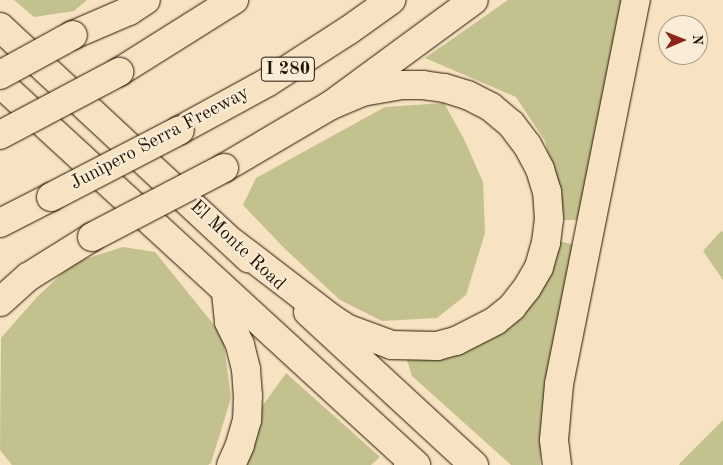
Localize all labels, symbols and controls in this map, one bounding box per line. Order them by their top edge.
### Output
north arrow [658,15,708,65]
text: N [690,34,704,45]
road number: I 280 [260,54,316,85]
street label: Junipero Serra Freeway [67,82,253,196]
street label: El Monte Road [185,196,289,296]

